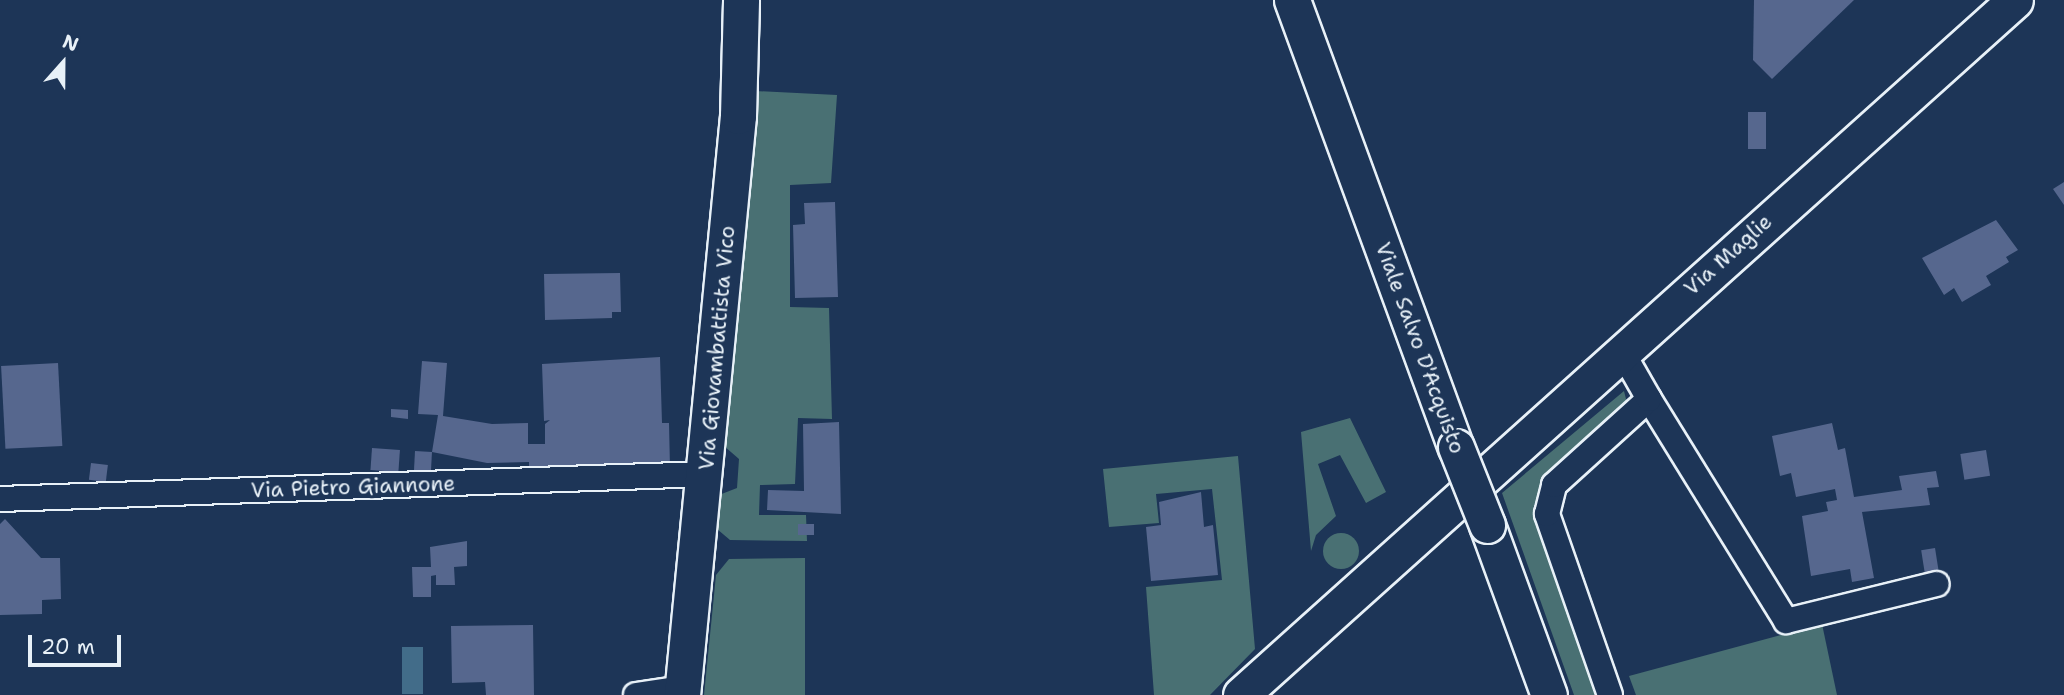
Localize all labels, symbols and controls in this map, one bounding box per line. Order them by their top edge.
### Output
north arrow [28,28,98,98]
text: N [59,29,82,57]
street label: Via Maglie [1679,209,1777,301]
street label: Via Giovambattista Vico [694,225,740,471]
street label: Viale Salvo D'Acquisto [1370,239,1470,457]
street label: Via Pietro Giannone [250,471,456,503]
scale bar [32,622,124,666]
text: 20 m [41,633,95,661]

